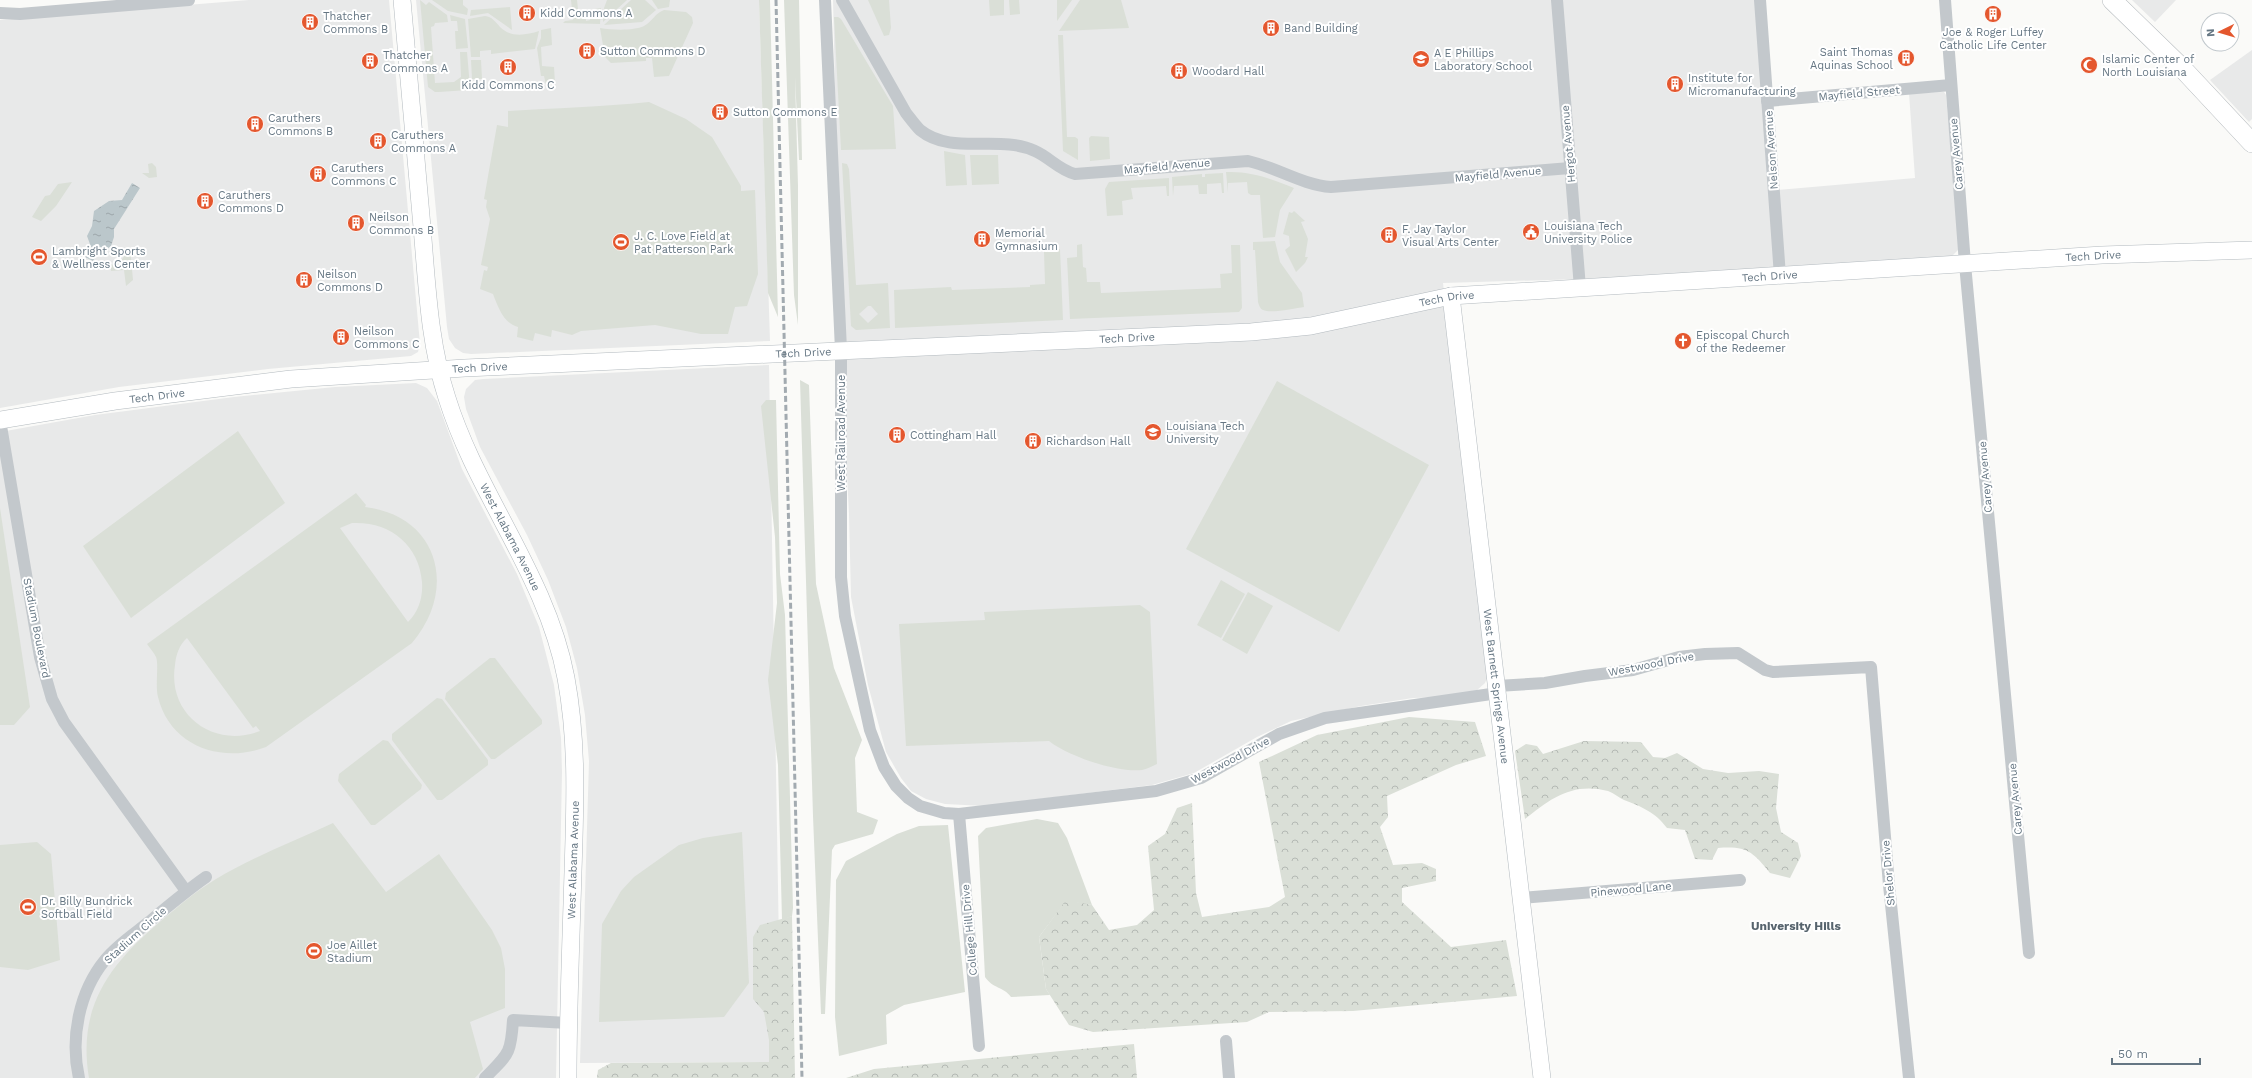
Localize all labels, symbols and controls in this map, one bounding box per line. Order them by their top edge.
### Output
building icon: Kidd Commons A [517,3,537,23]
building icon: Joe & Roger Luffey Catholic Life Center [1983,4,2003,24]
place label: Kidd Commons A [540,7,633,20]
place label: Thatcher Commons B [323,10,388,36]
building icon: Thatcher Commons B [300,12,320,32]
north arrow [2200,12,2240,52]
building icon: Band Building [1261,18,1281,38]
place label: Band Building [1284,22,1358,35]
place label: Joe & Roger Luffey Catholic Life Center [1939,26,2047,52]
text: N [2204,28,2217,37]
building icon: Sutton Commons D [577,41,597,61]
place label: Sutton Commons D [600,45,706,58]
place label: Saint Thomas Aquinas School [1810,46,1894,72]
place label: A E Phillips Laboratory School [1434,47,1533,73]
building icon: Saint Thomas Aquinas School [1896,48,1916,68]
place label: Thatcher Commons A [383,49,448,75]
school or university icon: A E Phillips Laboratory School [1411,49,1431,69]
building icon: Thatcher Commons A [360,51,380,71]
place label: Islamic Center of North Louisiana [2102,53,2195,79]
mosque icon: Islamic Center of North Louisiana [2079,55,2099,75]
building icon: Kidd Commons C [498,57,518,77]
building icon: Woodard Hall [1169,61,1189,81]
place label: Woodard Hall [1192,65,1265,78]
place label: Institute for Micromanufacturing [1688,72,1796,98]
building icon: Institute for Micromanufacturing [1665,74,1685,94]
place label: Kidd Commons C [461,79,555,92]
street label: Mayfield Street [1818,83,1901,104]
building icon: Sutton Commons E [710,102,730,122]
street label: Hergot Avenue [1559,105,1578,183]
place label: Sutton Commons E [733,106,838,119]
street label: Nelson Avenue [1762,110,1781,190]
place label: Caruthers Commons B [268,112,333,138]
building icon: Caruthers Commons B [245,114,265,134]
street label: Carey Avenue [1947,118,1966,190]
place label: Caruthers Commons A [391,129,456,155]
building icon: Caruthers Commons A [368,131,388,151]
street label: Mayfield Avenue [1123,156,1211,177]
place label: Caruthers Commons C [331,162,397,188]
building icon: Caruthers Commons C [308,164,328,184]
street label: Mayfield Avenue [1454,164,1542,185]
place label: Caruthers Commons D [218,189,284,215]
building icon: Caruthers Commons D [195,191,215,211]
place label: Neilson Commons B [369,211,434,237]
building icon: Neilson Commons B [346,213,366,233]
place label: Louisiana Tech University Police [1544,220,1632,246]
public building icon: Louisiana Tech University Police [1521,222,1541,242]
place label: F. Jay Taylor Visual Arts Center [1402,223,1499,249]
building icon: F. Jay Taylor Visual Arts Center [1379,225,1399,245]
place label: Memorial Gymnasium [995,227,1058,253]
building icon: Memorial Gymnasium [972,229,992,249]
place label: J. C. Love Field at Pat Patterson Park [634,230,734,256]
sports icon: J. C. Love Field at Pat Patterson Park [611,232,631,252]
place label: Lambright Sports & Wellness Center [52,245,151,271]
sports icon: Lambright Sports & Wellness Center [29,247,49,267]
street label: Tech Drive [2065,248,2121,264]
place label: Neilson Commons D [317,268,383,294]
street label: Tech Drive [1741,268,1798,285]
building icon: Neilson Commons D [294,270,314,290]
street label: Tech Drive [1418,289,1475,310]
place label: Neilson Commons C [354,325,420,351]
building icon: Neilson Commons C [331,327,351,347]
place label: Episcopal Church of the Redeemer [1696,329,1790,355]
street label: Tech Drive [1099,330,1155,346]
church icon: Episcopal Church of the Redeemer [1673,331,1693,351]
street label: Tech Drive [775,345,832,361]
street label: Tech Drive [451,360,508,376]
street label: West Railroad Avenue [835,375,848,491]
street label: Tech Drive [129,386,186,406]
place label: Louisiana Tech University [1166,420,1245,446]
school or university icon: Louisiana Tech University [1143,422,1163,442]
building icon: Cottingham Hall [887,425,907,445]
place label: Cottingham Hall [910,429,997,442]
building icon: Richardson Hall [1023,431,1043,451]
place label: Richardson Hall [1046,435,1131,448]
street label: Carey Avenue [1976,441,1995,513]
street label: West Alabama Avenue [477,481,543,593]
street label: Stadium Boulevard [20,577,53,679]
street label: West Barnett Springs Avenue [1480,608,1511,765]
street label: Westwood Drive [1607,650,1695,679]
street label: Westwood Drive [1189,734,1272,787]
street label: Carey Avenue [2006,763,2025,835]
street label: West Alabama Avenue [565,800,582,920]
street label: Shelor Drive [1879,840,1898,906]
street label: Pinewood Lane [1590,879,1672,900]
street label: College Hill Drive [959,884,980,976]
place label: Dr. Billy Bundrick Softball Field [41,895,132,921]
sports icon: Dr. Billy Bundrick Softball Field [18,897,38,917]
street label: Stadium Circle [101,904,169,967]
district label: University Hills [1751,919,1841,933]
place label: Joe Aillet Stadium [327,939,377,965]
sports icon: Joe Aillet Stadium [304,941,324,961]
scale bar [2112,1040,2200,1066]
text: 50 m [2118,1047,2148,1061]

